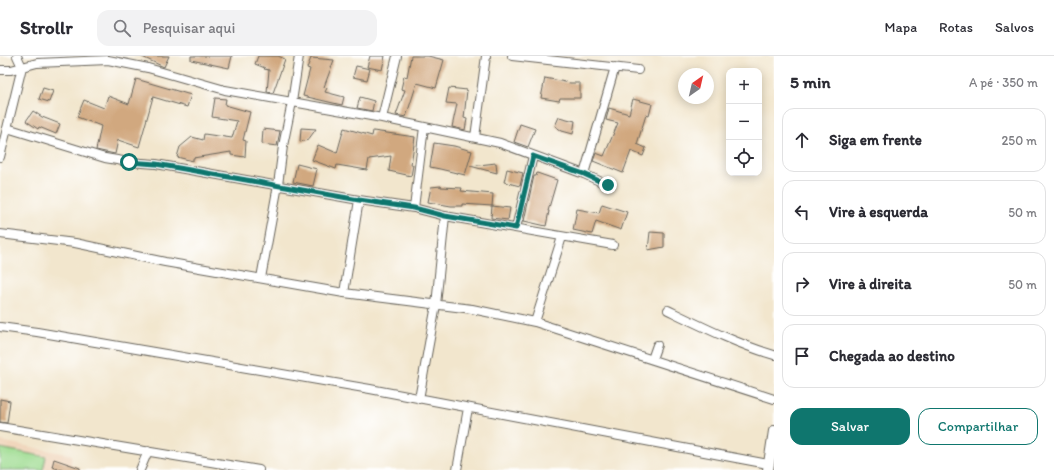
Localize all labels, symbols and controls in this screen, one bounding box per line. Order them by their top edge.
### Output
search box [97,10,377,46]
text: Strollr [20,16,73,39]
icon: search [111,17,133,39]
text: Pesquisar aqui [143,19,235,37]
text: Mapa [885,19,917,36]
text: Rotas [939,19,973,36]
text: Salvos [995,19,1034,36]
north arrow [678,68,714,104]
map controls [726,68,762,176]
button: + [726,68,762,104]
text: 5 min [790,72,830,92]
text: A pé · 350 m [969,75,1038,90]
button: − [726,104,762,140]
icon: ahead [791,129,813,151]
text: Siga em frente [829,131,922,149]
text: 250 m [1001,133,1037,148]
button: locate [726,140,762,176]
route start [120,153,138,171]
route end [599,176,617,194]
icon: left [791,201,813,223]
text: Vire à esquerda [829,203,928,221]
text: 50 m [1008,205,1037,220]
icon: right [791,273,813,295]
text: Vire à direita [829,275,912,293]
text: 50 m [1008,277,1037,292]
icon: arrive [791,345,813,367]
text: Chegada ao destino [829,347,955,365]
button: Salvar [790,408,910,445]
button: Compartilhar [918,408,1038,445]

